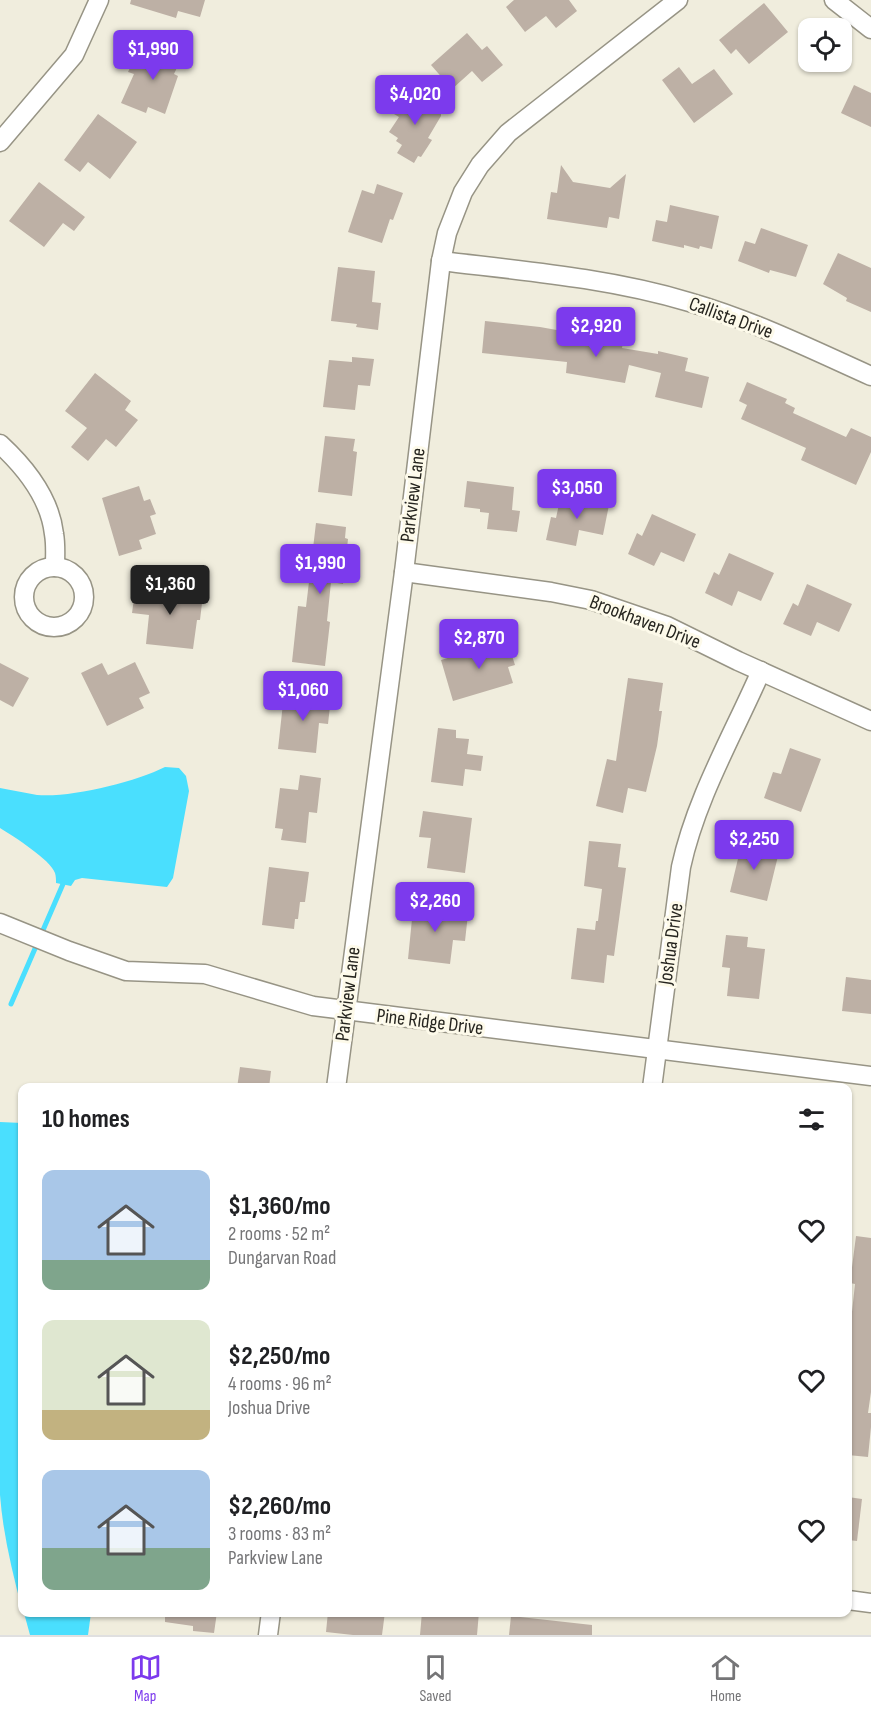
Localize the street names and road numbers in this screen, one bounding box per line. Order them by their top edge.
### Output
street label: Callista Drive [686,292,776,344]
street label: Parkview Lane [395,446,431,544]
street label: Brookhaven Drive [586,590,704,654]
street label: Joshua Drive [653,902,689,987]
street label: Parkview Lane [330,945,366,1043]
street label: Pine Ridge Drive [375,1004,485,1040]

